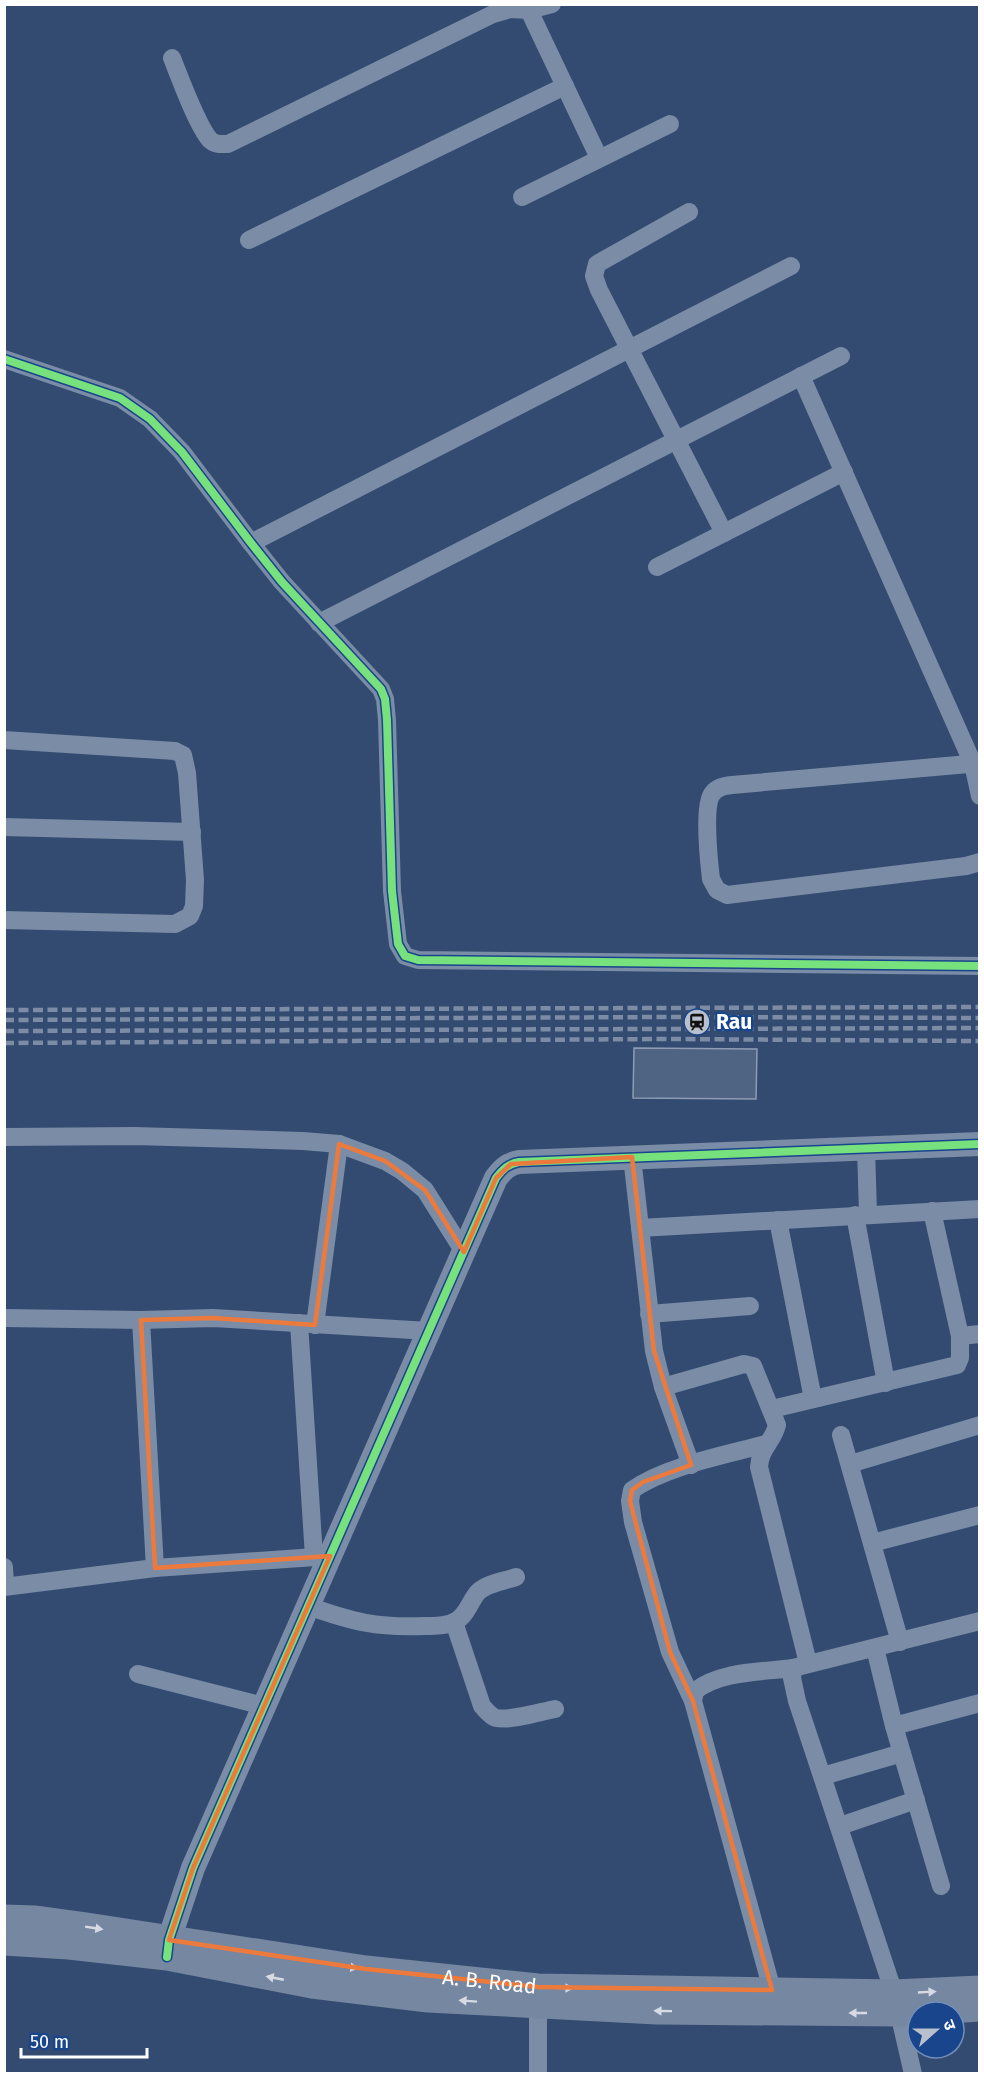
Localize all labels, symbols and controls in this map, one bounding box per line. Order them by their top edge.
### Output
station icon: Rau [682,1007,712,1037]
place label: Rau [716,1009,752,1035]
one-way arrow [85,1923,104,1932]
one-way arrow [340,1962,359,1971]
street label: A. B. Road [441,1964,538,2000]
one-way arrow [265,1973,284,1982]
one-way arrow [555,1983,574,1993]
one-way arrow [918,1987,937,1996]
one-way arrow [459,1997,478,2006]
north arrow [906,2000,966,2060]
one-way arrow [654,2006,673,2016]
one-way arrow [849,2008,868,2018]
text: उ [939,2017,960,2033]
scale bar [21,2021,147,2059]
text: 50 m [30,2031,69,2053]

